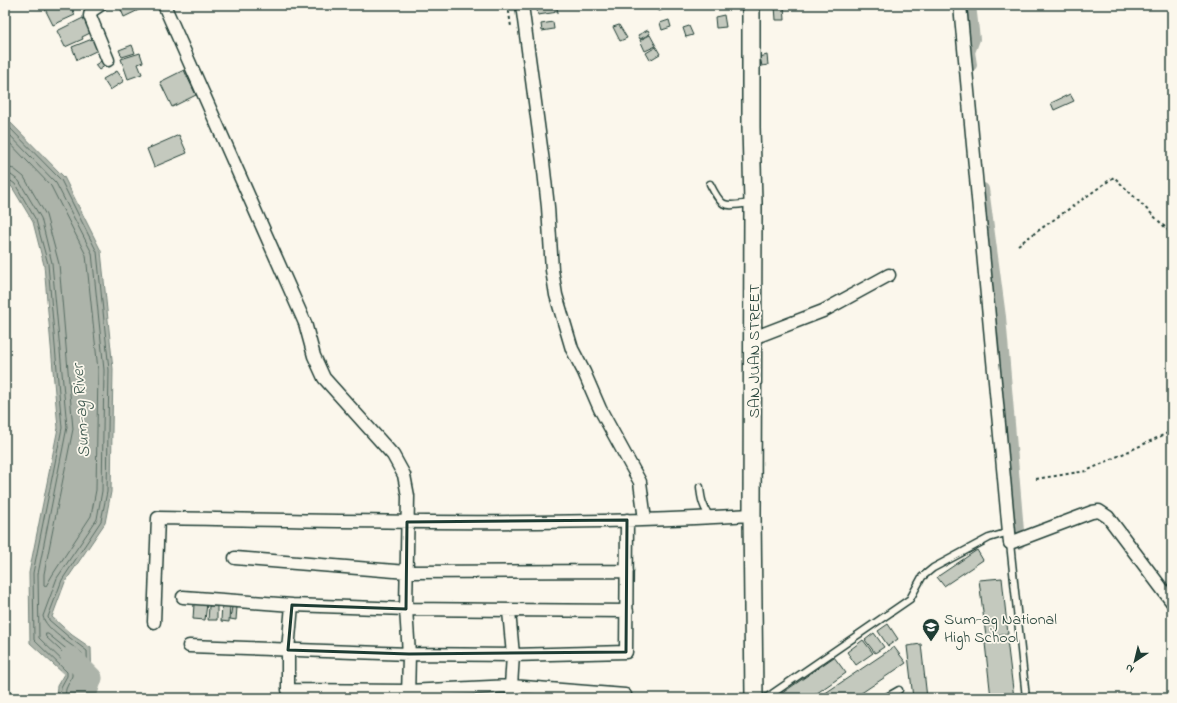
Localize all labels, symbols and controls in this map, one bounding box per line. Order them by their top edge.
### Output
street label: SAN JUAN STREET [743,284,767,418]
water label: Sum-ag River [66,361,98,458]
place label: Sum-ag National High School [944,608,1057,650]
school or university icon: Sum-ag National High School [921,617,941,642]
north arrow [1115,641,1155,681]
text: N [1122,660,1137,677]

